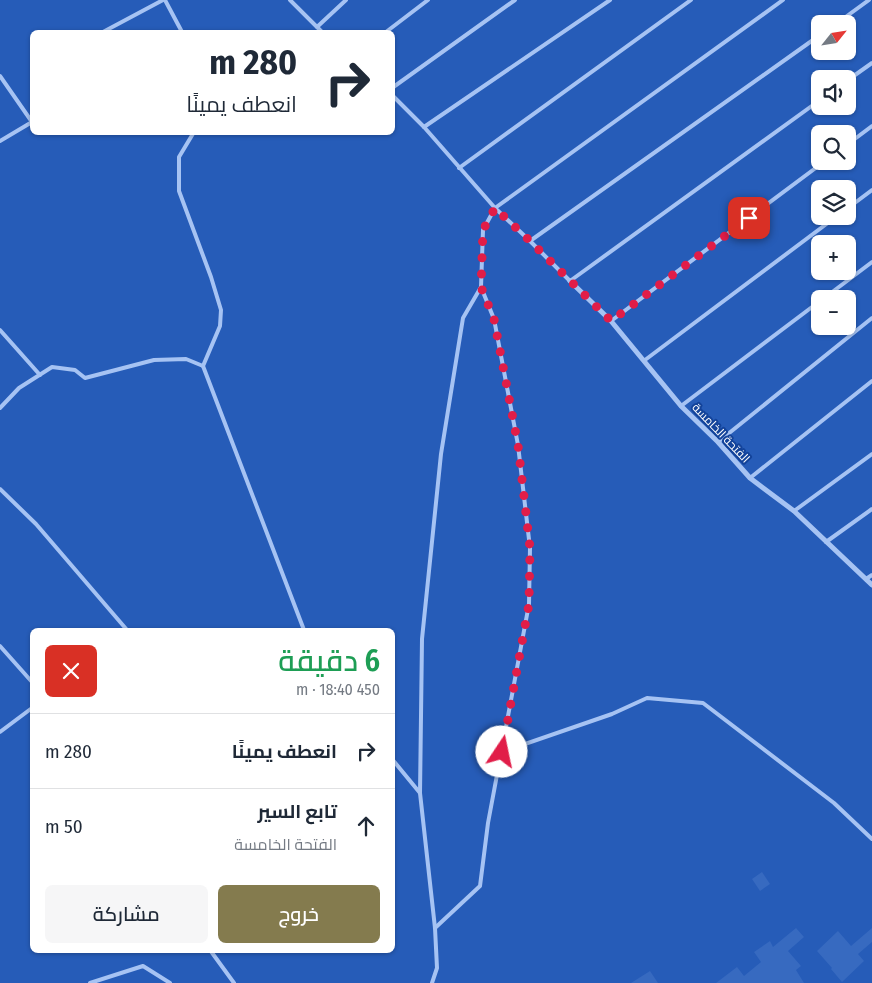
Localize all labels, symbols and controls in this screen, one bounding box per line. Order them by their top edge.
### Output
north arrow [811,15,856,60]
map controls [811,15,856,335]
text: 280 m [209,41,297,83]
icon: right [315,50,380,115]
button: sound [811,70,856,115]
text: انعطف يمينًا [186,91,297,118]
button: search [811,125,856,170]
button: layers [811,180,856,225]
pin [728,197,770,239]
icon: arrive [735,204,763,232]
button: + [811,235,856,280]
button: − [811,290,856,335]
street label: الفتحة الخامسة [689,400,753,466]
text: 6 دقيقة [278,643,380,679]
button: close [45,645,97,697]
text: 450 m · 18:40 [296,680,380,699]
position arrow [475,725,527,777]
icon: right [352,737,380,765]
text: 280 m [45,740,92,763]
text: انعطف يمينًا [232,740,337,763]
text: تابع السير [258,800,337,823]
icon: ahead [352,812,380,840]
text: 50 m [45,815,83,838]
text: الفتحة الخامسة [234,835,337,854]
button: مشاركة [45,885,208,943]
button: خروج [218,885,380,943]

